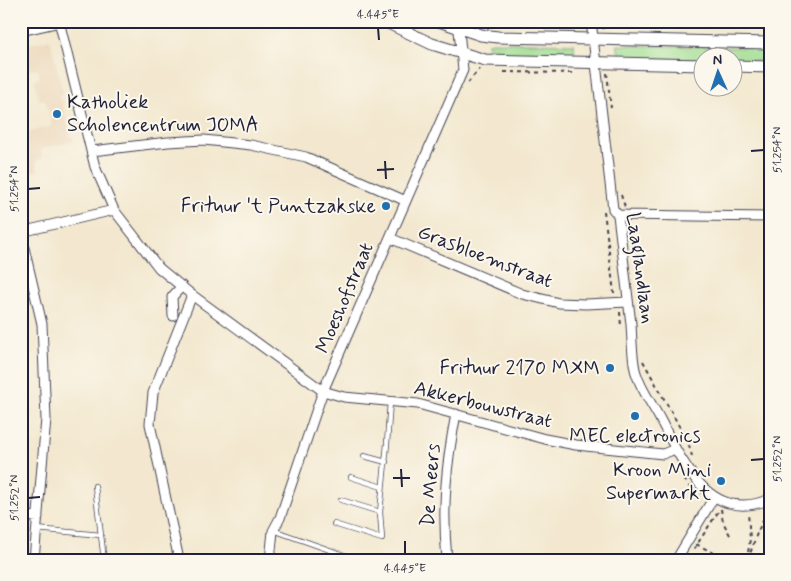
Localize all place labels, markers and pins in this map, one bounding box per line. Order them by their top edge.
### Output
place label: Katholiek Scholencentrum JOMA [67,89,259,139]
marker: Katholiek Scholencentrum JOMA [51,108,63,120]
place label: Frituur 't Puntzakske [181,193,376,220]
marker: Frituur 't Puntzakske [380,200,392,212]
place label: Frituur 2170 MXM [440,355,600,382]
marker: Frituur 2170 MXM [604,362,616,374]
marker: MEC electronics [629,410,641,422]
place label: MEC electronics [569,423,701,450]
place label: Kroon Mini Supermarkt [606,457,711,507]
marker: Kroon Mini Supermarkt [715,475,727,487]

